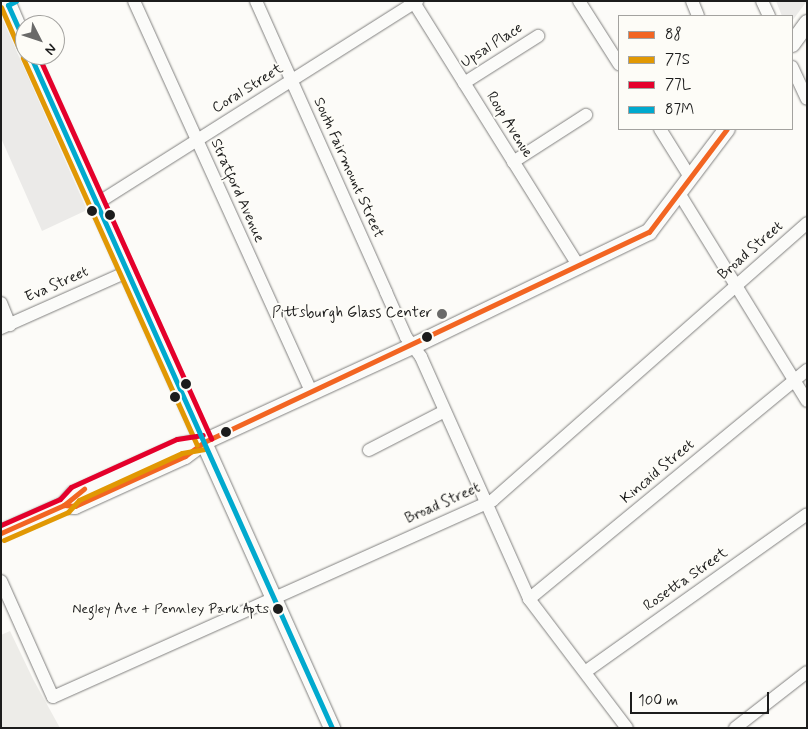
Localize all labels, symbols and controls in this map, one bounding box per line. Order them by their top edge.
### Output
north arrow [15,15,65,65]
legend [618,15,793,130]
street label: Upsal Place [458,19,526,73]
text: 88 [665,25,682,45]
text: N [41,40,60,59]
text: 77S [665,50,690,70]
street label: Coral Street [209,60,287,118]
text: 77L [665,75,691,95]
street label: Roup Avenue [481,87,537,163]
street label: South Fairmount Street [309,95,387,241]
text: 87M [665,100,694,120]
street label: Stratford Avenue [206,136,268,246]
unlabelled marker [87,206,97,216]
unlabelled marker [105,210,115,220]
street label: Broad Street [714,217,788,285]
street label: Eva Street [21,263,93,307]
place label: Pittsburgh Glass Center [273,305,432,323]
marker: Pittsburgh Glass Center [436,308,448,320]
unlabelled marker [422,332,432,342]
unlabelled marker [181,379,191,389]
unlabelled marker [170,392,180,402]
unlabelled marker [221,427,231,437]
street label: Kincaid Street [617,435,699,509]
street label: Broad Street [401,479,485,529]
street label: Rosetta Street [641,544,731,616]
place label: Negley Ave + Pennley Park Apts [77,601,269,617]
marker: Negley Ave + Pennley Park Apts [273,604,283,614]
scale bar [633,682,772,714]
text: 100 m [638,691,678,711]

